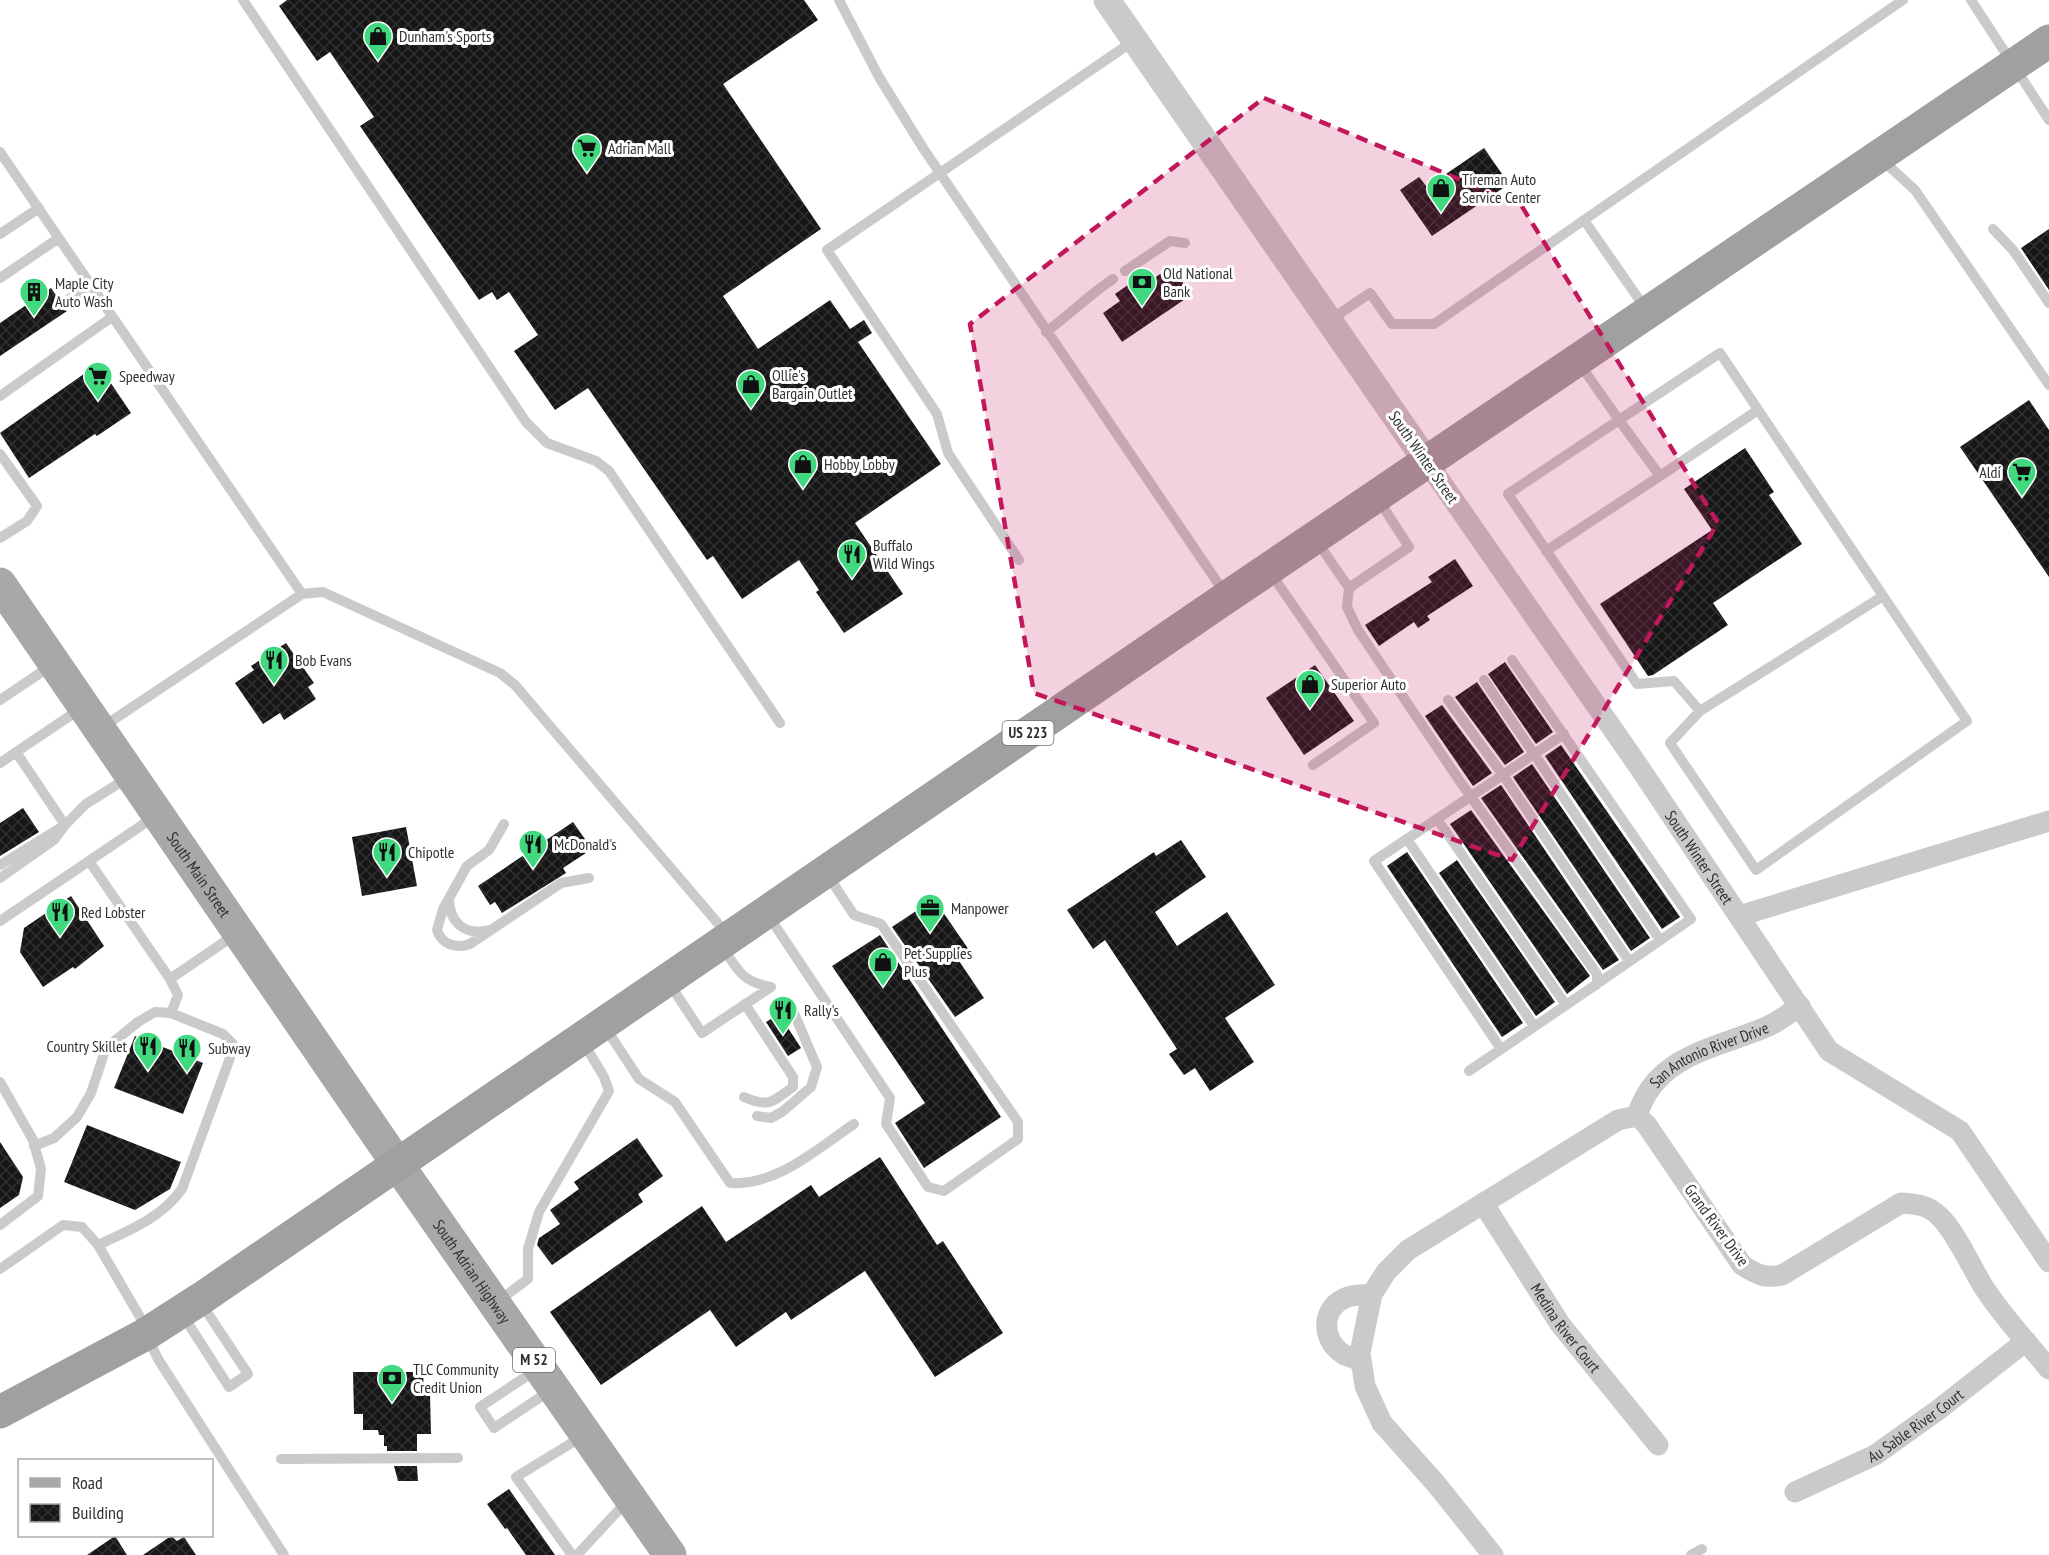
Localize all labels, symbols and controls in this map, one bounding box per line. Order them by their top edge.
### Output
shop icon: Dunham's Sports [362,20,394,62]
place label: Dunham's Sports [399,26,491,46]
supermarket icon: Adrian Mall [571,132,603,174]
place label: Adrian Mall [608,138,671,158]
place label: Tireman Auto Service Center [1462,169,1541,207]
shop icon: Tireman Auto Service Center [1425,172,1457,214]
place label: Old National Bank [1163,263,1233,301]
bank icon: Old National Bank [1126,266,1158,308]
place label: Maple City Auto Wash [55,273,113,311]
building icon: Maple City Auto Wash [18,276,50,318]
supermarket icon: Speedway [82,360,114,402]
place label: Ollie's Bargain Outlet [772,365,853,403]
place label: Speedway [119,366,175,386]
shop icon: Ollie's Bargain Outlet [735,368,767,410]
street label: South Winter Street [1385,407,1464,508]
shop icon: Hobby Lobby [787,448,819,490]
place label: Hobby Lobby [824,454,895,474]
supermarket icon: Aldi [2006,456,2038,498]
place label: Aldi [1979,462,2001,482]
place label: Buffalo Wild Wings [873,535,935,573]
restaurant icon: Buffalo Wild Wings [836,538,868,580]
restaurant icon: Bob Evans [258,644,290,686]
place label: Bob Evans [295,650,352,670]
shop icon: Superior Auto [1294,668,1326,710]
place label: Superior Auto [1331,674,1406,694]
road number: US 223 [1002,721,1054,745]
street label: South Winter Street [1661,807,1738,908]
street label: South Main Street [163,828,236,921]
restaurant icon: McDonald's [517,828,549,870]
place label: McDonald's [554,834,617,854]
restaurant icon: Chipotle [371,836,403,878]
place label: Chipotle [408,842,454,862]
office icon: Manpower [914,892,946,934]
restaurant icon: Red Lobster [44,896,76,938]
place label: Manpower [951,898,1009,918]
place label: Red Lobster [81,902,146,922]
place label: Pet Supplies Plus [904,943,972,981]
shop icon: Pet Supplies Plus [867,946,899,988]
restaurant icon: Rally's [767,994,799,1036]
place label: Rally's [804,1000,839,1020]
street label: San Antonio River Drive [1645,1017,1771,1092]
restaurant icon: Country Skillet [132,1030,164,1072]
restaurant icon: Subway [171,1032,203,1074]
place label: Country Skillet [47,1036,128,1056]
place label: Subway [208,1038,250,1058]
street label: Grand River Drive [1680,1180,1754,1270]
street label: South Adrian Highway [429,1216,515,1327]
street label: Medina River Court [1527,1280,1606,1377]
road number: M 52 [513,1348,555,1372]
place label: TLC Community Credit Union [413,1359,498,1397]
bank icon: TLC Community Credit Union [376,1362,408,1404]
street label: Au Sable River Court [1864,1384,1968,1467]
legend [18,1459,213,1537]
text: Road [72,1471,103,1494]
text: Building [72,1501,124,1524]

